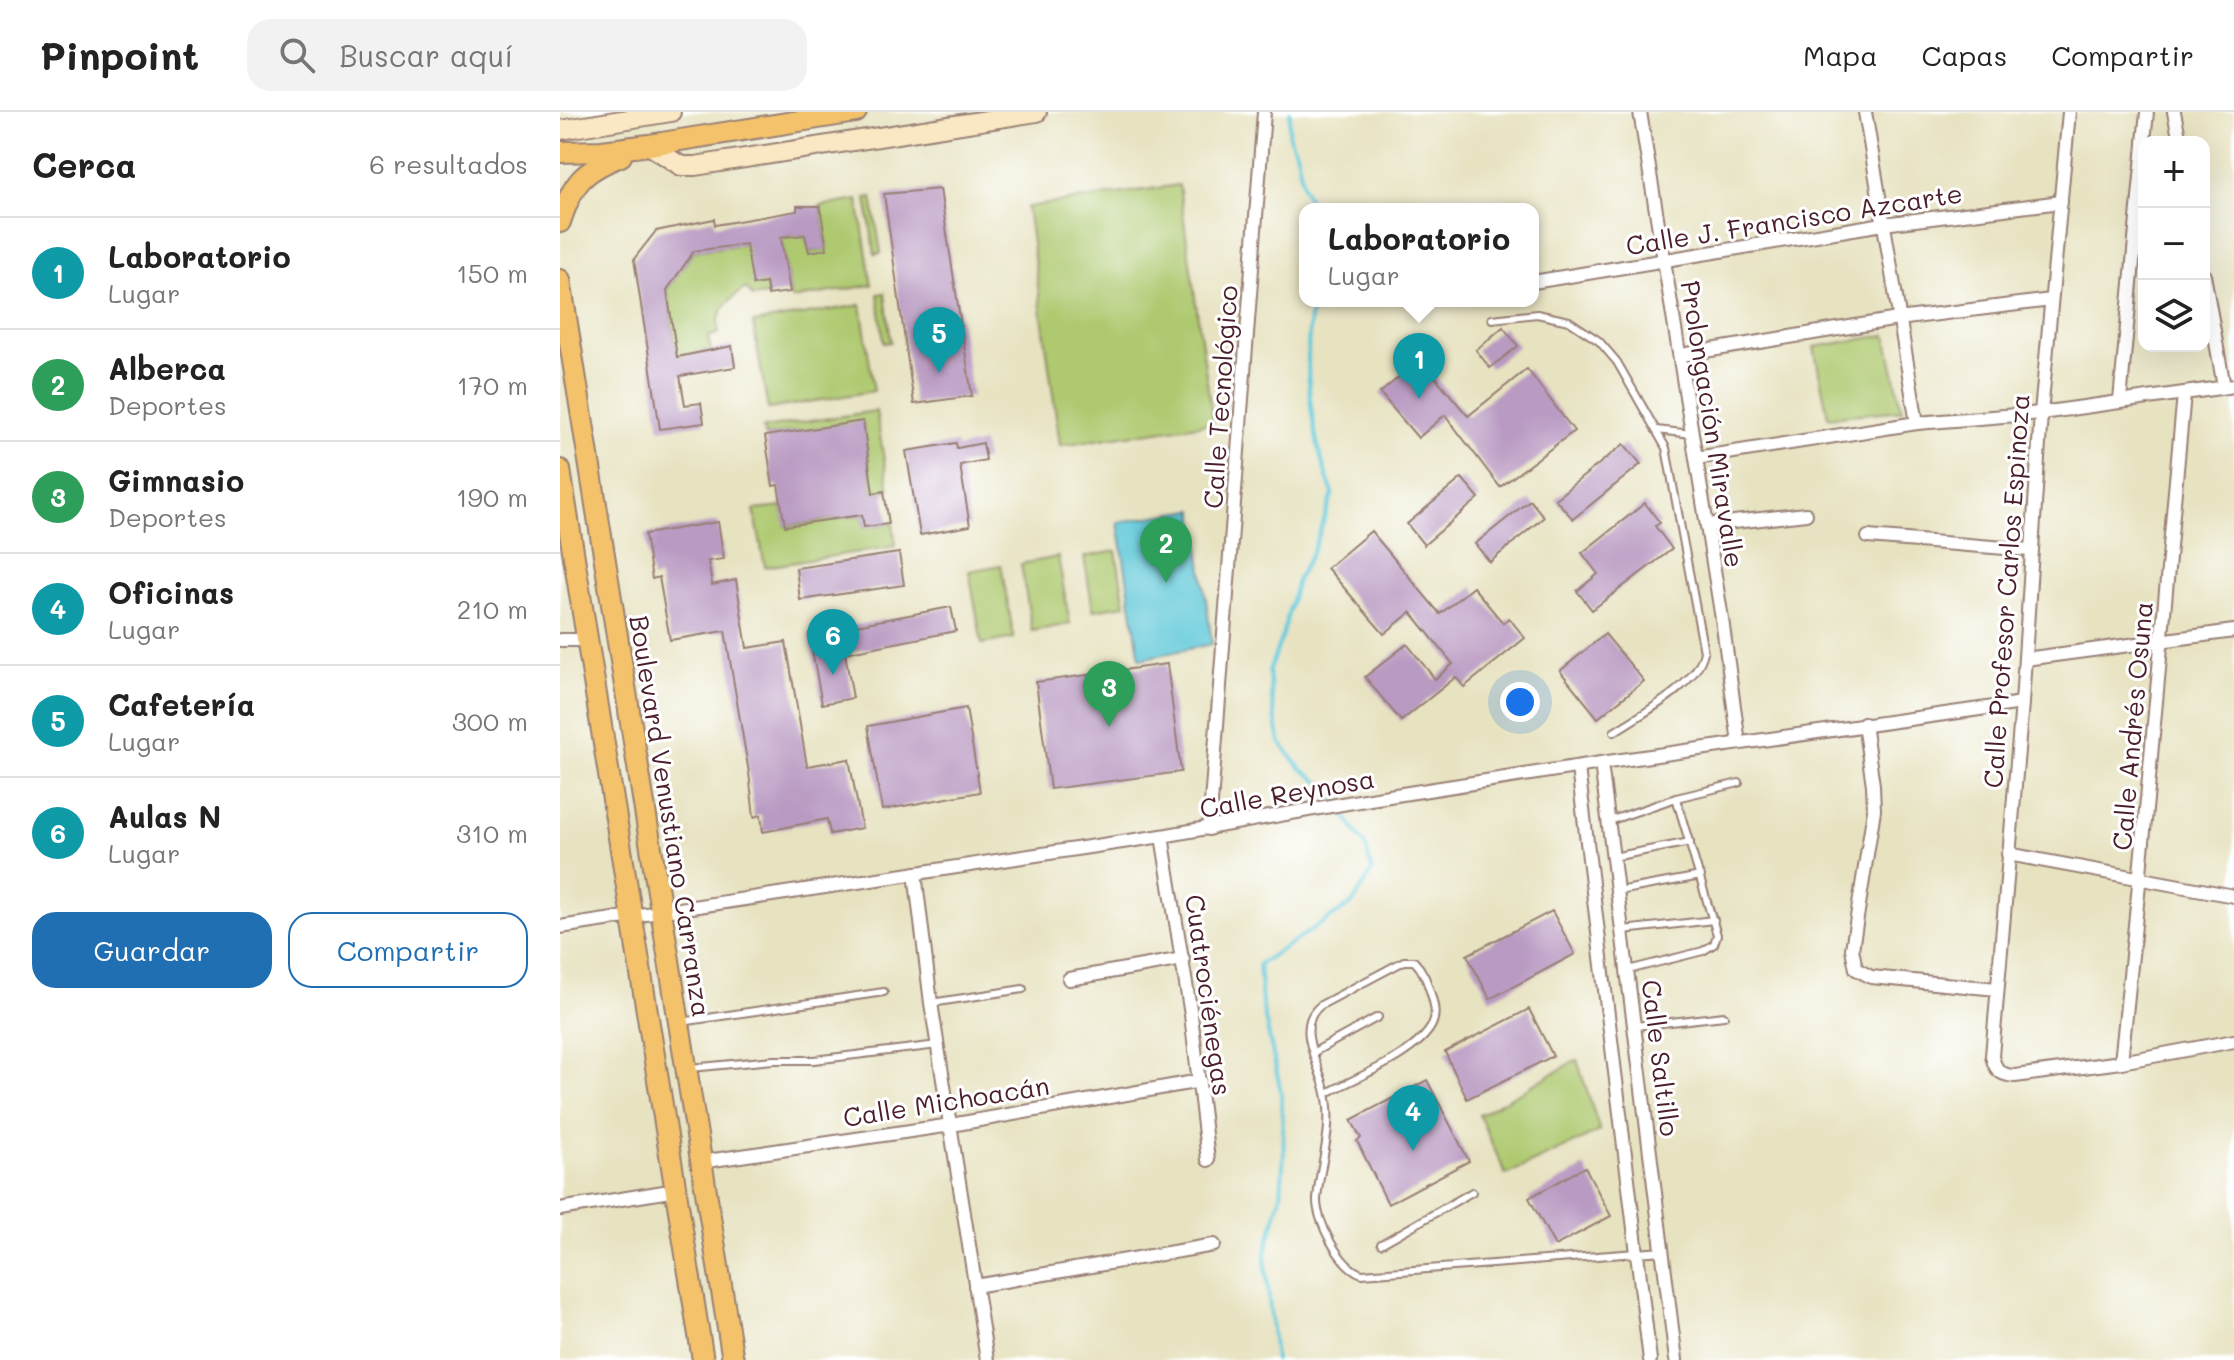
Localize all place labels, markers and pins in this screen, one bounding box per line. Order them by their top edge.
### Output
pin: 5 [913,307,965,373]
pin: 1 [1393,333,1445,399]
pin: 2 [1140,517,1192,583]
pin: 6 [807,609,859,675]
pin: 3 [1083,661,1135,727]
pin: 4 [1387,1085,1439,1151]

